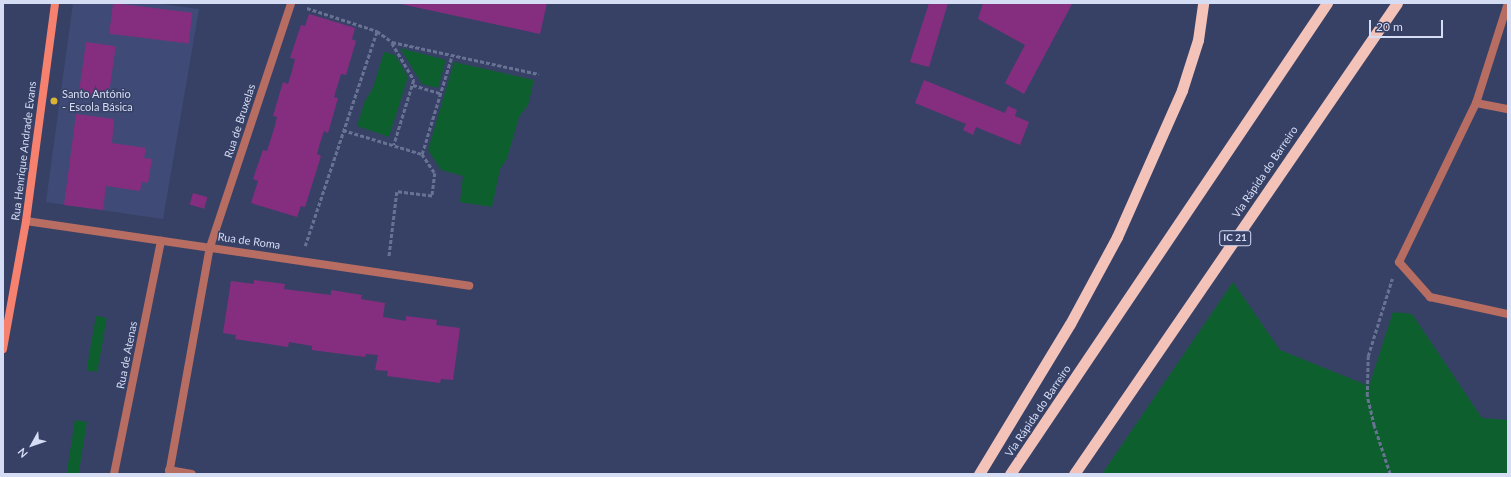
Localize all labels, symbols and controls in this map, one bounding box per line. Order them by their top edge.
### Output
scale bar [1371,12,1445,38]
text: 20 m [1376,19,1403,34]
street label: Rua Henrique Andrade Evans [9,80,39,222]
street label: Rua de Bruxelas [222,82,258,160]
place label: Santo António - Escola Básica [62,88,133,114]
marker: Santo António - Escola Básica [49,96,59,106]
street label: Via Rápida do Barreiro [1229,124,1301,220]
street label: Rua de Roma [217,230,281,252]
road number: IC 21 [1219,230,1251,246]
street label: Rua de Atenas [114,320,140,390]
street label: Via Rápida do Barreiro [1002,363,1074,459]
north arrow [12,425,52,465]
text: N [15,446,30,460]

